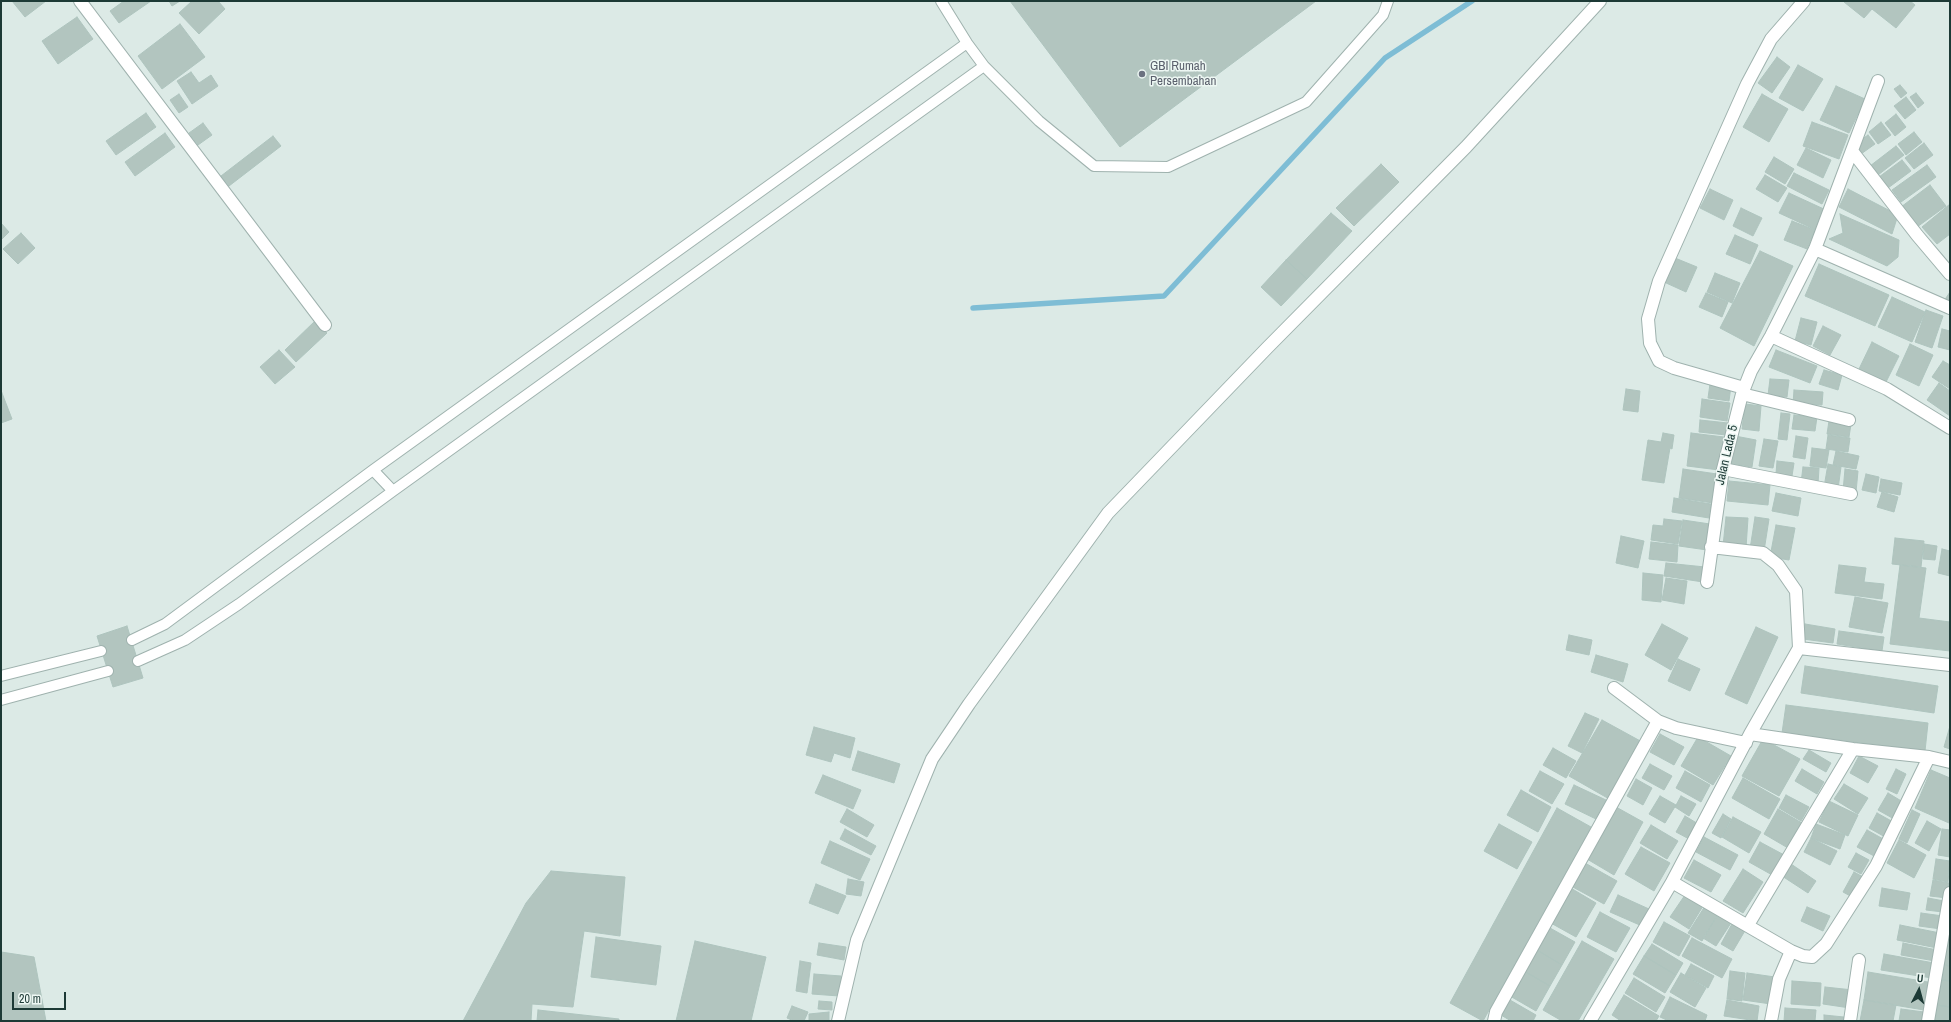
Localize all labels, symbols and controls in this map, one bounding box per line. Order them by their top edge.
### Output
place label: GBI Rumah Persembahan [1150,59,1216,90]
marker: GBI Rumah Persembahan [1137,69,1147,79]
street label: Jalan Lada 5 [1713,424,1741,486]
north arrow [1899,970,1939,1010]
text: U [1916,971,1924,985]
scale bar [14,984,68,1010]
text: 20 m [19,991,41,1007]

